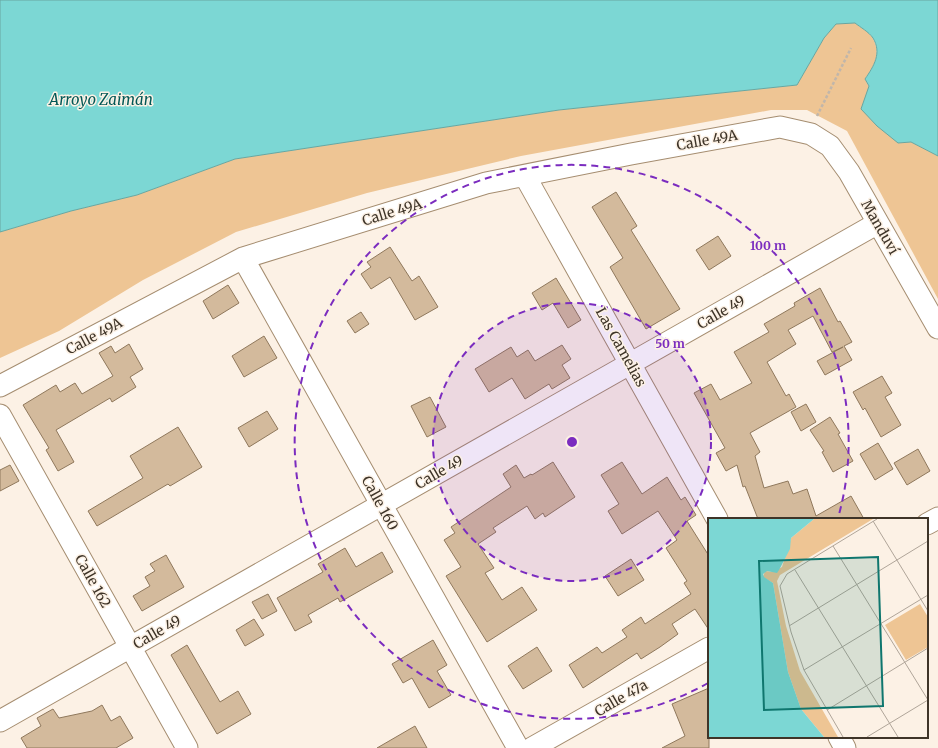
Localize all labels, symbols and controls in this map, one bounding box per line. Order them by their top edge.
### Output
water label: Arroyo Zaimán [48,90,153,109]
street label: Calle 49A [675,126,739,154]
street label: Calle 49A [360,194,424,230]
street label: Manduví [857,196,903,258]
text: 100 m [750,238,786,253]
street label: Calle 49 [694,291,748,333]
street label: Las Camelias [592,304,650,390]
street label: Calle 49A [63,314,125,358]
text: 50 m [655,336,685,351]
centre of rings [565,435,579,449]
street label: Calle 49 [412,451,466,493]
street label: Calle 160 [358,473,402,533]
inset map [708,518,928,738]
street label: Calle 162 [71,551,115,611]
street label: Calle 49 [130,611,184,653]
street label: Calle 47a [591,675,651,720]

